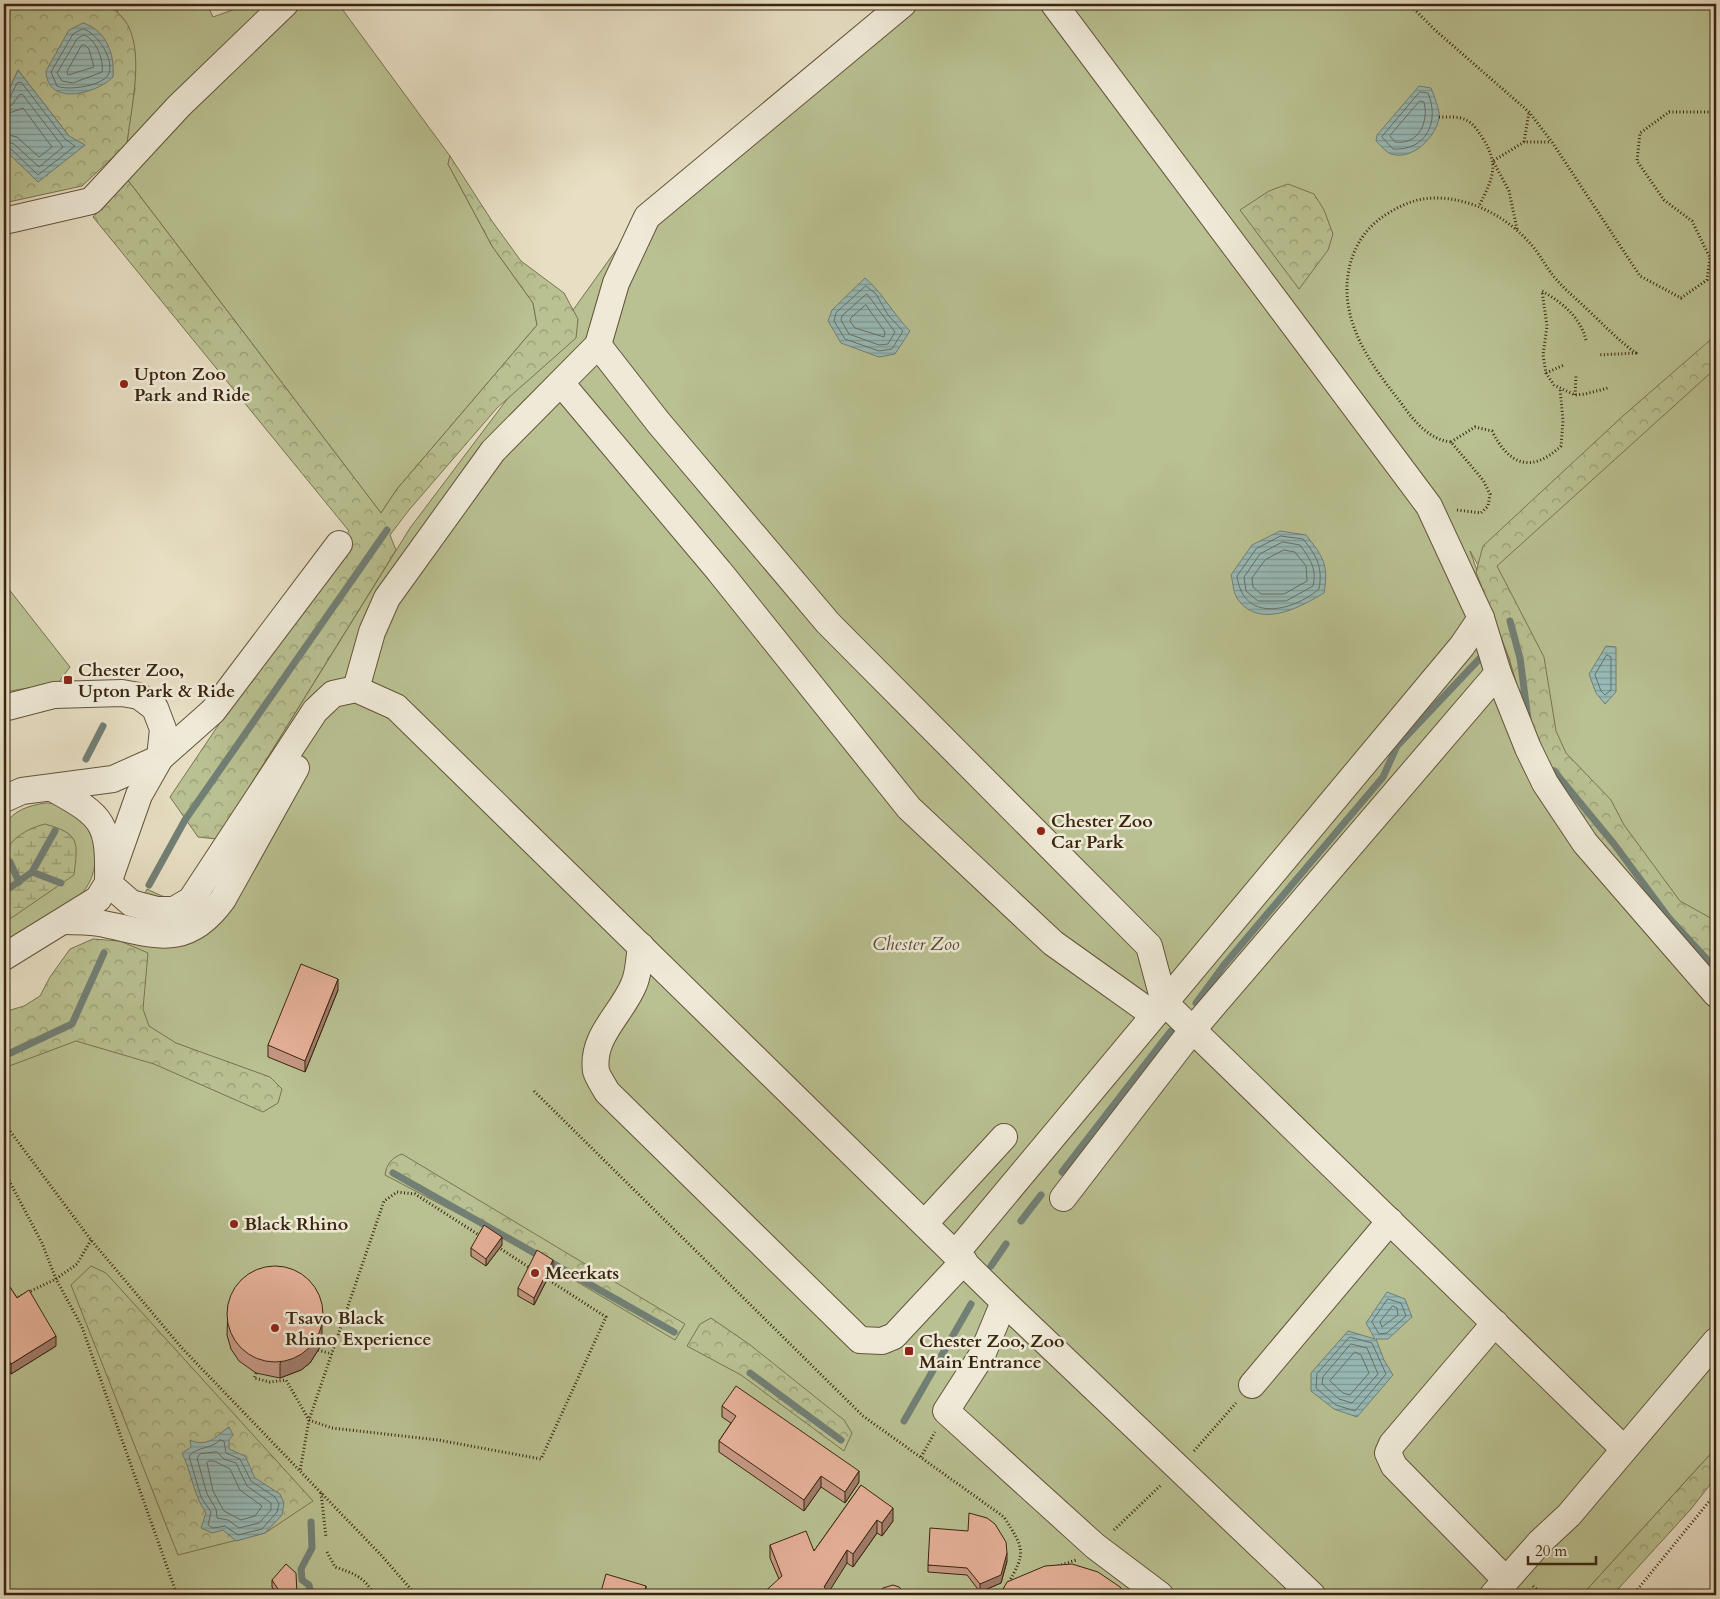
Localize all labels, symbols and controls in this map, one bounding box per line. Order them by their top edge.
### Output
place label: Upton Zoo Park and Ride [134,362,251,408]
marker: Upton Zoo Park and Ride [118,378,130,390]
place label: Chester Zoo, Upton Park & Ride [78,658,235,704]
marker: Chester Zoo, Upton Park & Ride [62,674,74,686]
place label: Chester Zoo Car Park [1051,809,1153,855]
marker: Chester Zoo Car Park [1035,825,1047,837]
park label: Chester Zoo [872,932,960,957]
place label: Black Rhino [244,1212,348,1237]
marker: Black Rhino [228,1218,240,1230]
place label: Meerkats [545,1261,619,1286]
marker: Meerkats [529,1267,541,1279]
place label: Tsavo Black Rhino Experience [285,1306,431,1352]
marker: Tsavo Black Rhino Experience [269,1322,281,1334]
place label: Chester Zoo, Zoo Main Entrance [919,1329,1065,1375]
marker: Chester Zoo, Zoo Main Entrance [903,1345,915,1357]
scale bar [1528,1534,1595,1566]
text: 20 m [1535,1541,1567,1561]

